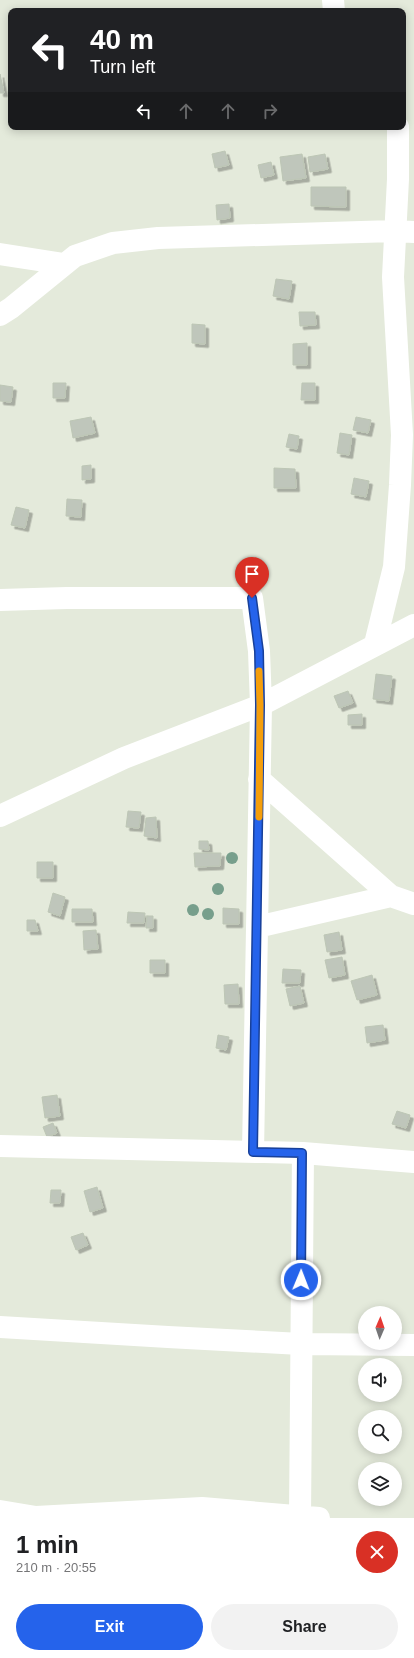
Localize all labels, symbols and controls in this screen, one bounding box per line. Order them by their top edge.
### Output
icon: left [24,24,76,76]
text: 40 m [90,24,154,55]
text: Turn left [90,57,155,77]
icon: left [133,100,155,122]
icon: ahead [175,100,197,122]
icon: ahead [217,100,239,122]
icon: right [259,100,281,122]
pin [235,557,269,598]
icon: arrive [241,563,263,585]
position arrow [280,1259,322,1301]
north arrow [358,1306,402,1350]
map controls [358,1306,402,1506]
button: sound [358,1358,402,1402]
button: search [358,1410,402,1454]
button: layers [358,1462,402,1506]
text: 1 min [16,1531,79,1558]
button: close [356,1531,398,1573]
text: 210 m · 20:55 [16,1560,96,1575]
button: Exit [16,1604,203,1650]
button: Share [211,1604,398,1650]

